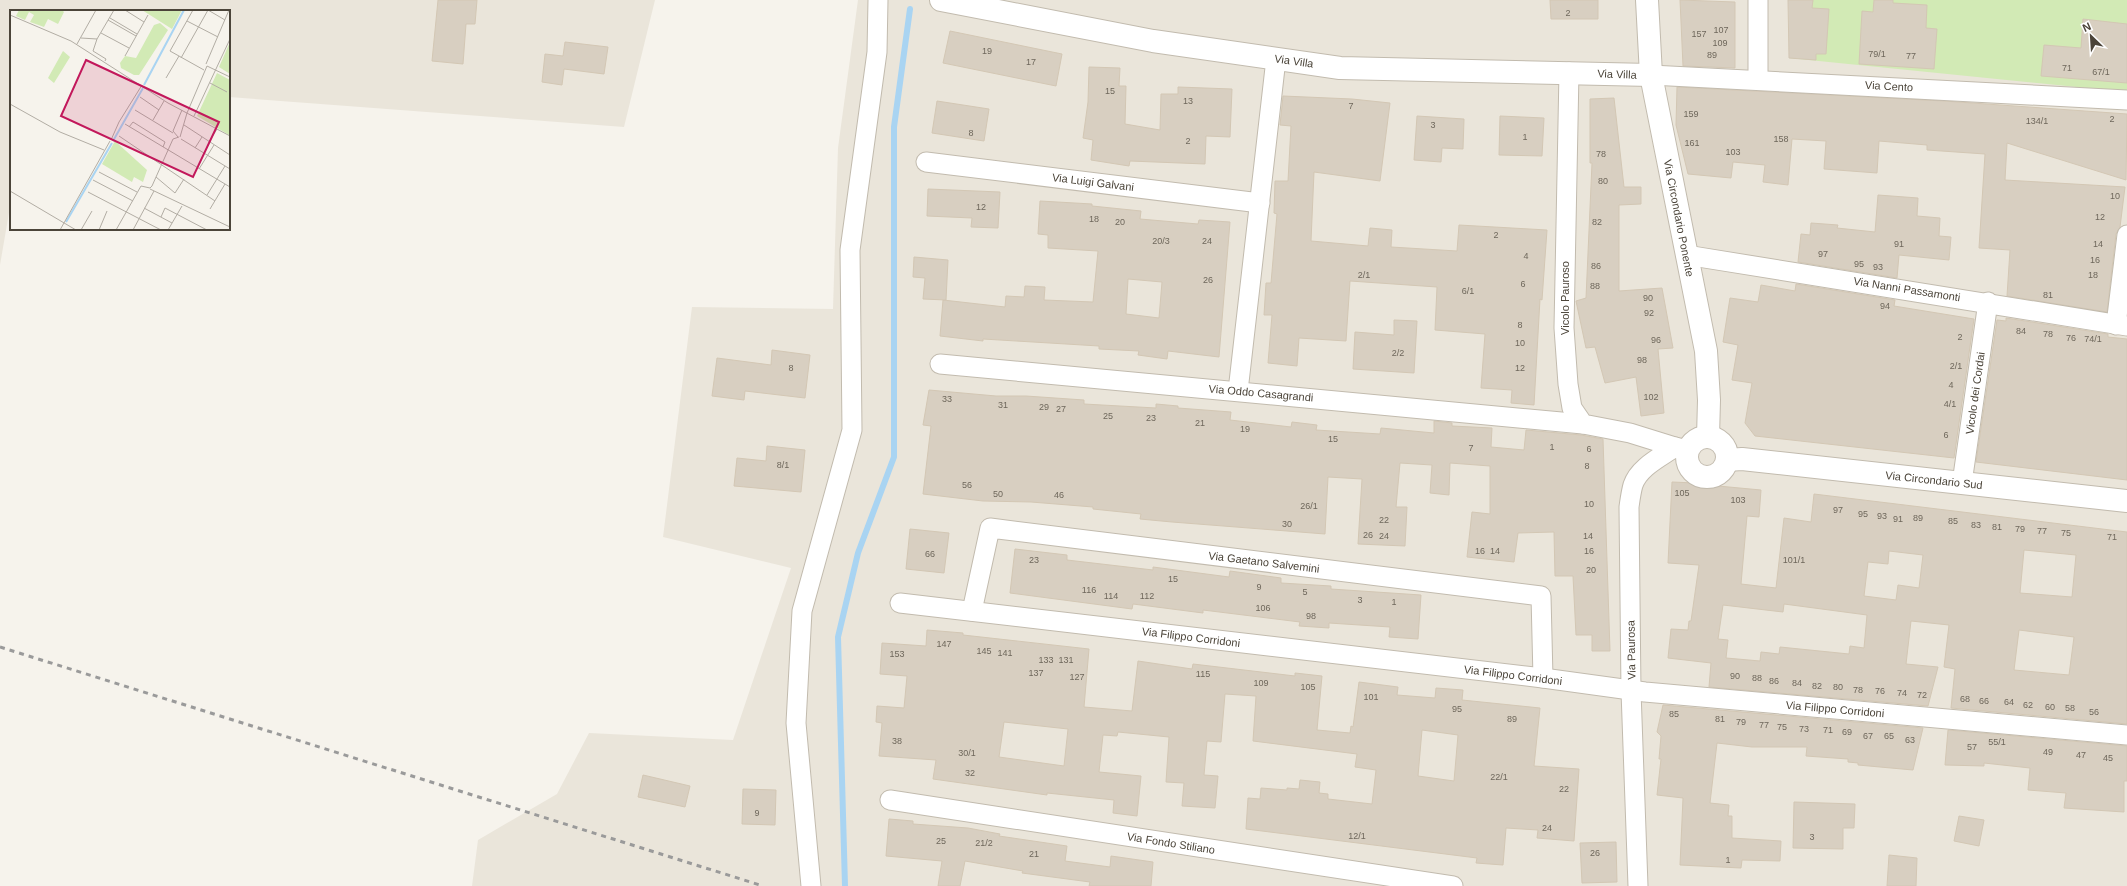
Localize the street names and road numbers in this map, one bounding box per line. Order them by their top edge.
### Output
street label: Via Villa [1274,52,1315,70]
street label: Via Villa [1597,67,1638,81]
street label: Via Cento [1865,79,1913,93]
street label: Via Circondario Ponente [1662,158,1696,278]
street label: Via Luigi Galvani [1051,171,1135,193]
street label: Vicolo Pauroso [1559,261,1571,335]
street label: Via Nanni Passamonti [1853,275,1961,303]
street label: Vicolo dei Cordai [1963,351,1987,435]
street label: Via Oddo Casagrandi [1208,382,1314,404]
street label: Via Circondario Sud [1885,469,1983,491]
street label: Via Gaetano Salvemini [1208,549,1320,575]
street label: Via Paurosa [1624,619,1638,680]
street label: Via Filippo Corridoni [1141,625,1241,649]
street label: Via Filippo Corridoni [1463,663,1563,687]
street label: Via Filippo Corridoni [1785,699,1885,719]
street label: Via Fondo Stiliano [1126,830,1216,856]

